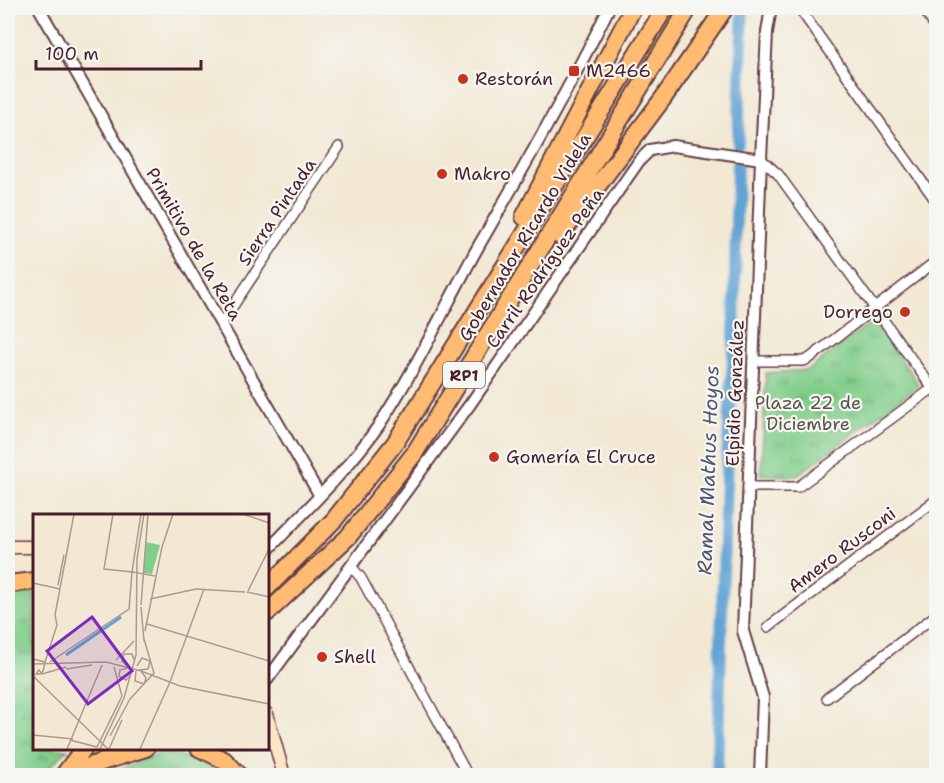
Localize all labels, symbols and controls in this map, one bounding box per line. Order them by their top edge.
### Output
scale bar [36,33,201,71]
text: 100 m [45,42,99,66]
place label: M2466 [586,59,651,83]
marker: M2466 [567,64,581,78]
place label: Restorán [475,67,553,91]
marker: Restorán [456,72,470,86]
street label: Gobernador Ricardo Videla [453,128,597,346]
street label: Sierra Pintada [232,154,322,270]
place label: Makro [454,162,511,186]
street label: Primitivo de la Reta [140,163,248,325]
marker: Makro [435,167,449,181]
street label: Carril Rodríguez Peña [480,183,610,353]
place label: Dorrego [823,300,893,324]
marker: Dorrego [898,305,912,319]
street label: Elpidio González [720,319,750,467]
road number: RP1 [443,362,485,388]
water label: Ramal Mathus Hoyos [691,365,725,575]
park label: Plaza 22 de Diciembre [755,391,861,436]
place label: Gomería El Cruce [506,445,656,469]
marker: Gomería El Cruce [487,450,501,464]
street label: Amero Rusconi [783,502,901,598]
inset map [33,514,268,750]
place label: Shell [334,645,376,669]
marker: Shell [315,650,329,664]

